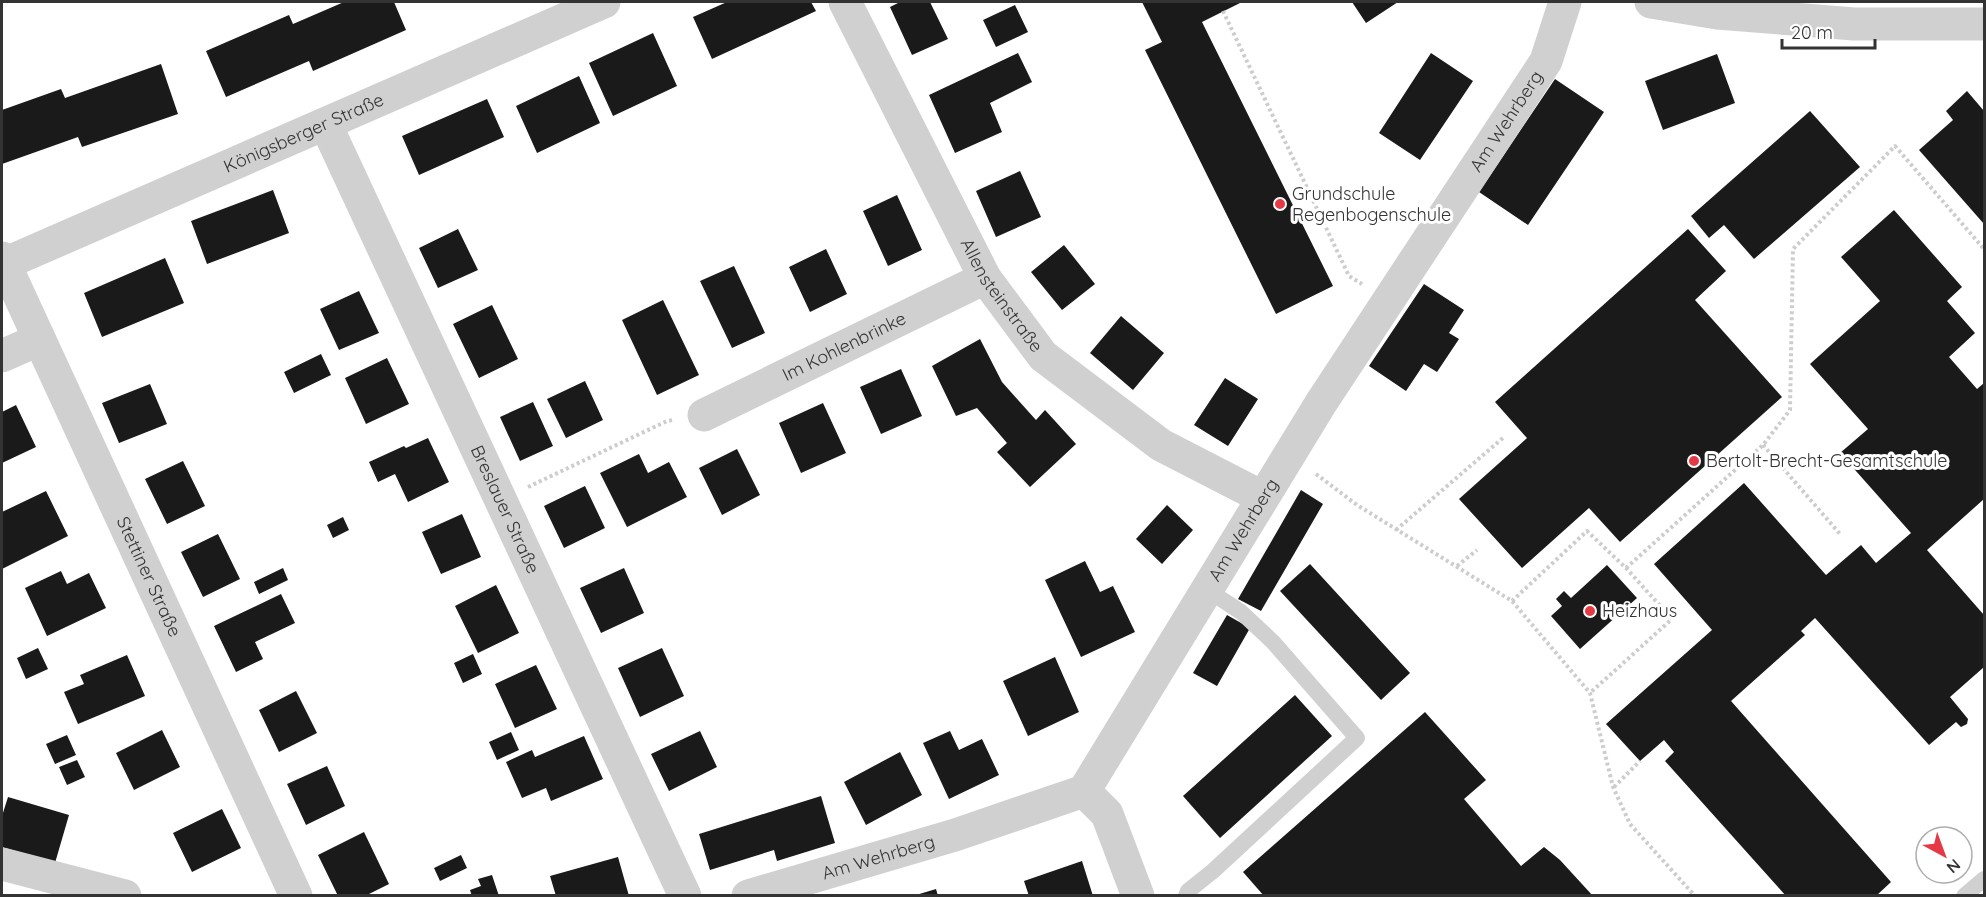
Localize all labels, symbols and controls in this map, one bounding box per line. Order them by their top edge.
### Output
scale bar [1782,12,1875,50]
text: 20 m [1791,21,1833,44]
street label: Am Wehrberg [1464,66,1548,176]
street label: Königsberger Straße [220,88,387,178]
place label: Grundschule Regenbogenschule [1292,182,1451,226]
marker: Grundschule Regenbogenschule [1273,197,1287,211]
street label: Allensteinstraße [956,234,1048,357]
street label: Im Kohlenbrinke [778,306,910,386]
street label: Breslauer Straße [466,441,545,577]
place label: Bertolt-Brecht-Gesamtschule [1706,449,1947,472]
marker: Bertolt-Brecht-Gesamtschule [1687,454,1701,468]
street label: Am Wehrberg [1203,474,1283,585]
street label: Stettiner Straße [112,513,187,640]
place label: Heizhaus [1602,599,1677,622]
marker: Heizhaus [1583,604,1597,618]
north arrow [1914,825,1974,885]
street label: Am Wehrberg [819,830,937,885]
text: N [1943,855,1965,878]

